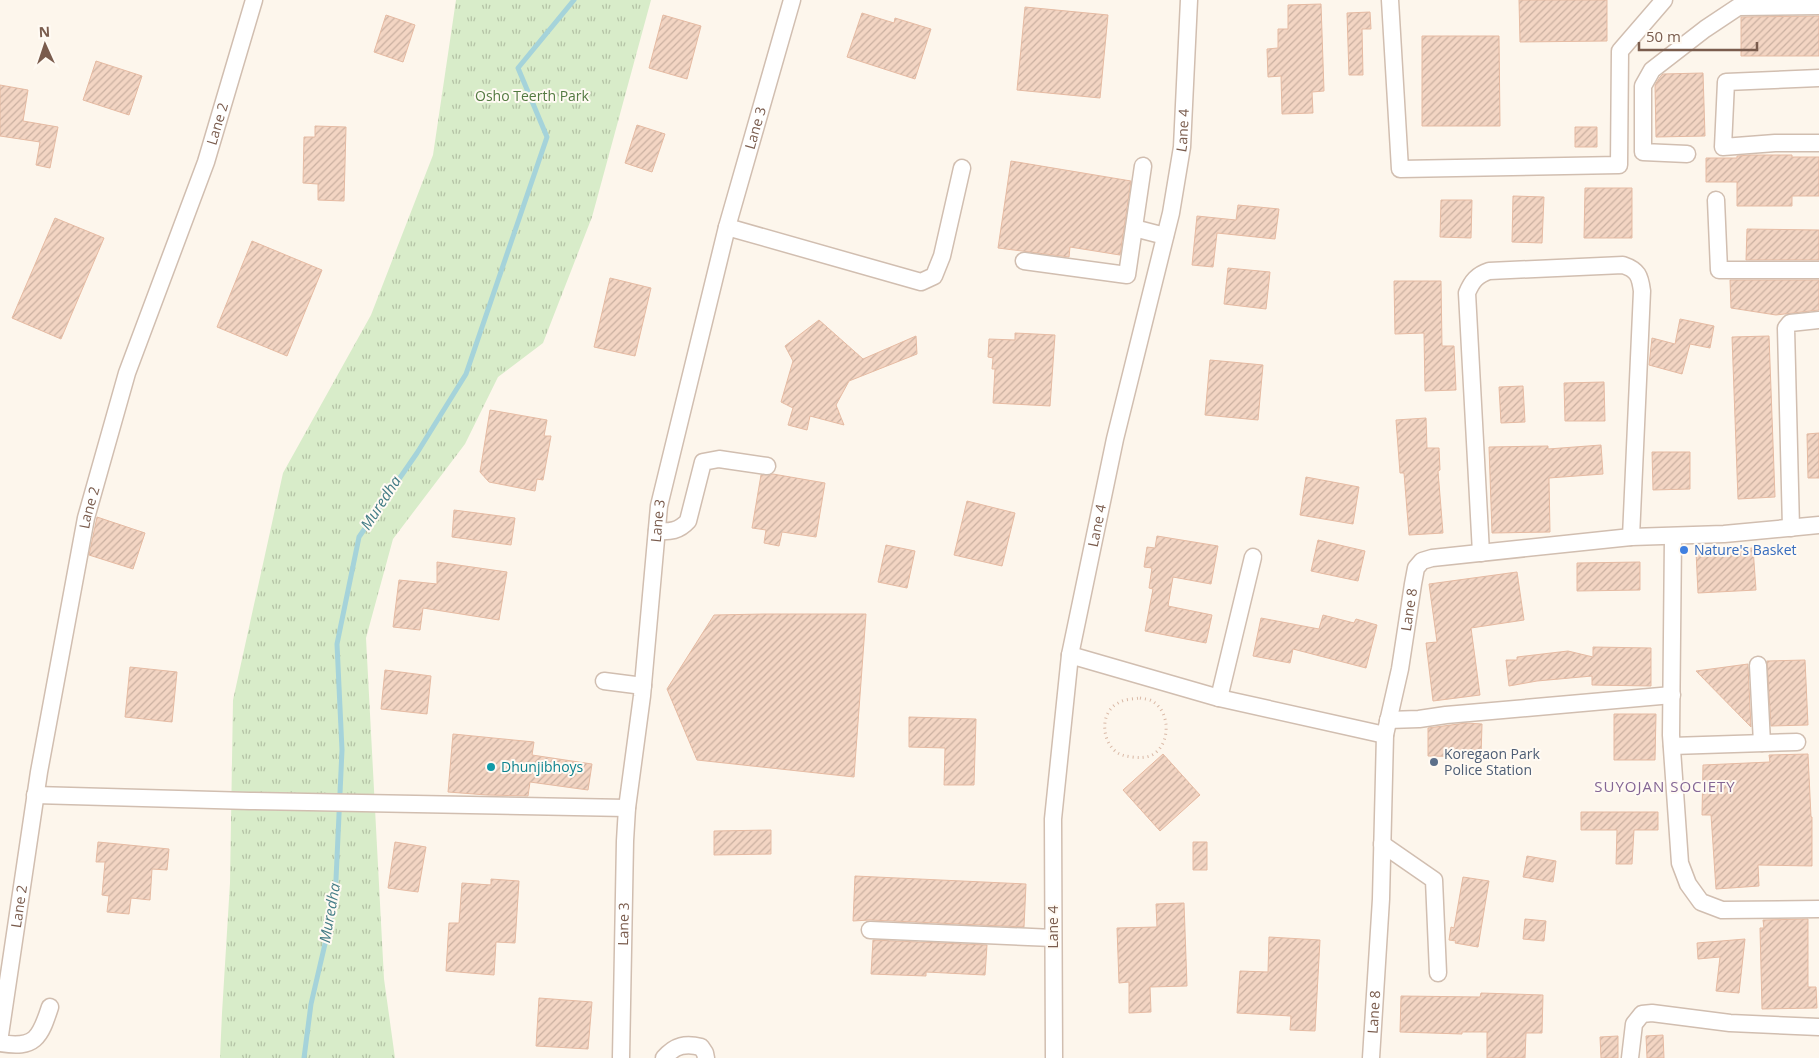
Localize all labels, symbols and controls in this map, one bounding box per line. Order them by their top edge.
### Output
north arrow [20,20,70,70]
scale bar [1639,20,1756,52]
text: N [38,22,50,41]
text: 50 m [1646,26,1681,46]
park label: Osho Teerth Park [475,86,590,105]
street label: Lane 2 [202,100,232,147]
street label: Lane 3 [740,104,770,151]
street label: Lane 4 [1171,108,1193,153]
water label: Muredha [355,471,405,533]
street label: Lane 2 [74,484,103,530]
street label: Lane 3 [646,497,669,543]
street label: Lane 4 [1083,502,1110,549]
place label: Nature's Basket [1694,540,1797,559]
marker: Nature's Basket [1678,544,1690,556]
street label: Lane 8 [1396,587,1421,632]
place label: Koregaon Park Police Station [1444,744,1541,779]
marker: Koregaon Park Police Station [1428,756,1440,768]
place label: Dhunjibhoys [501,757,584,776]
marker: Dhunjibhoys [485,761,497,773]
district label: SUYOJAN SOCIETY [1594,776,1736,796]
water label: Muredha [314,881,344,944]
street label: Lane 2 [6,884,31,929]
street label: Lane 3 [613,902,633,946]
street label: Lane 4 [1043,905,1062,949]
street label: Lane 8 [1363,990,1384,1034]

